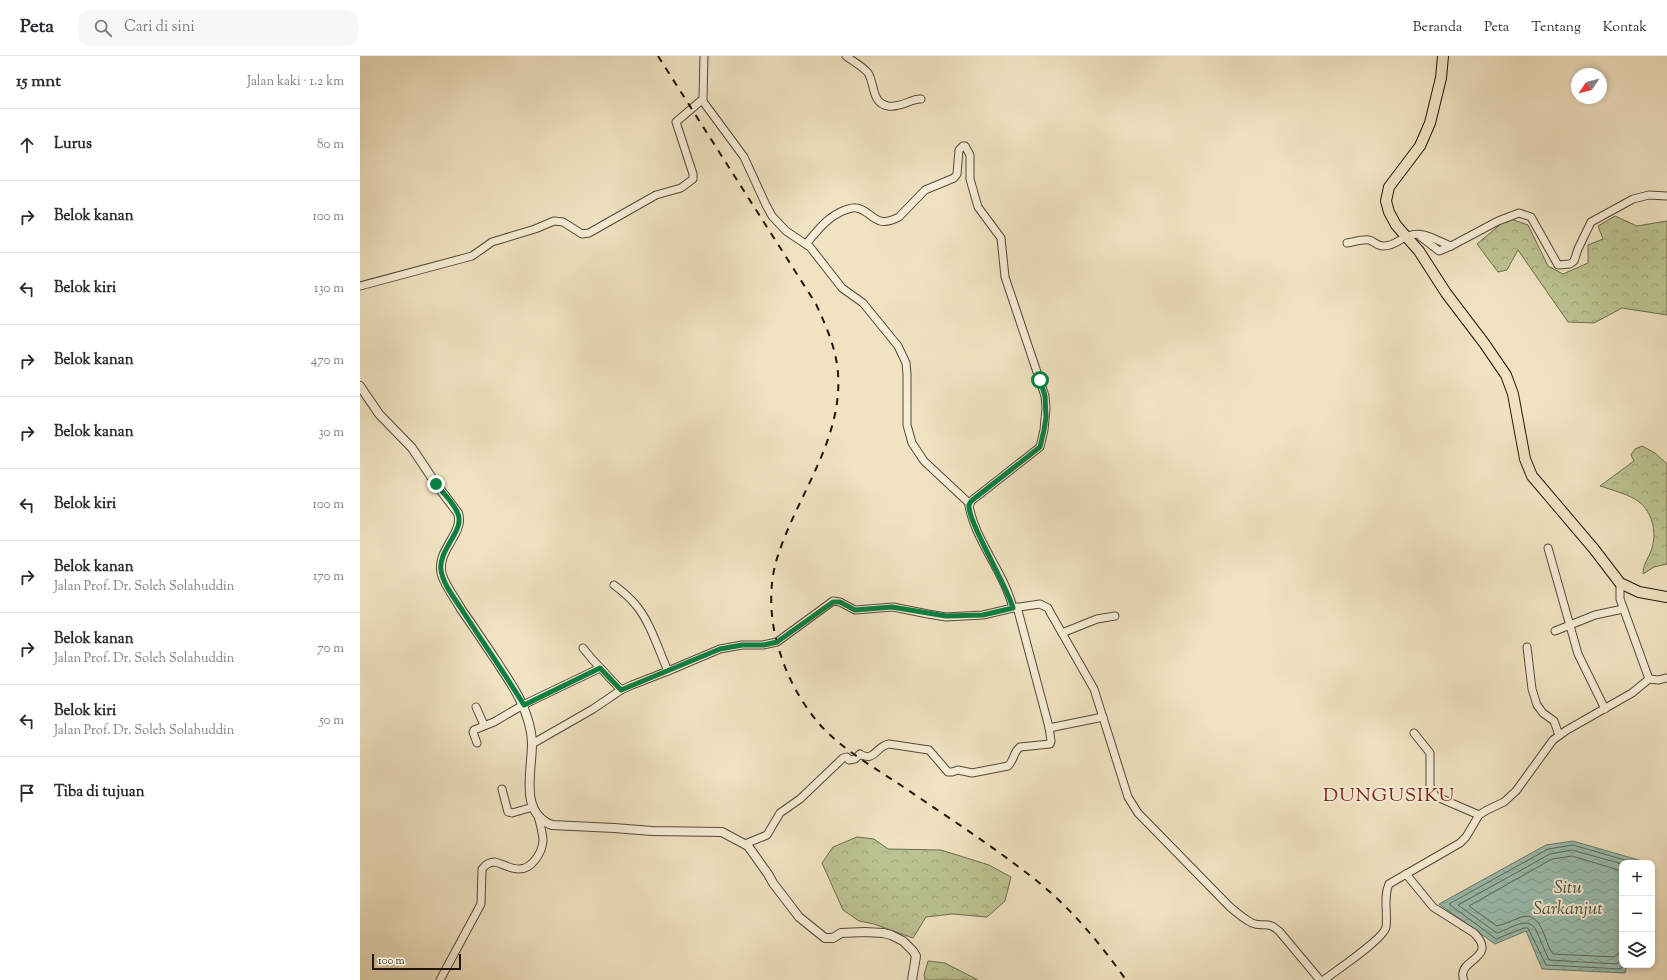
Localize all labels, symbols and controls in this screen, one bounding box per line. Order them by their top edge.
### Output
search box [78,10,358,46]
text: Peta [20,14,54,41]
icon: search [92,17,114,39]
text: Cari di sini [124,17,195,38]
text: Beranda [1413,18,1462,38]
text: Peta [1484,18,1509,38]
text: Tentang [1531,18,1581,38]
text: Kontak [1603,18,1647,38]
north arrow [1571,68,1607,104]
text: 15 mnt [16,70,61,94]
text: Jalan kaki · 1.2 km [247,73,344,91]
icon: ahead [16,134,38,156]
text: Lurus [54,134,92,155]
text: 80 m [317,136,344,154]
icon: right [16,206,38,228]
text: Belok kanan [54,206,134,227]
text: 100 m [312,208,344,226]
icon: left [16,278,38,300]
text: Belok kiri [54,278,116,299]
text: 130 m [314,280,344,298]
icon: right [16,350,38,372]
text: Belok kanan [54,350,134,371]
text: 470 m [311,352,344,370]
route start [1031,371,1049,389]
icon: right [16,422,38,444]
text: Belok kanan [54,422,134,443]
text: 30 m [318,424,344,442]
route end [427,475,445,493]
icon: left [16,494,38,516]
text: Belok kiri [54,494,116,515]
text: 100 m [312,496,344,514]
text: Belok kanan [54,557,134,578]
icon: right [16,566,38,588]
text: 170 m [313,568,344,586]
text: Jalan Prof. Dr. Soleh Solahuddin [54,578,234,596]
text: Belok kanan [54,629,134,650]
icon: right [16,638,38,660]
text: 70 m [317,640,344,658]
text: Jalan Prof. Dr. Soleh Solahuddin [54,650,234,668]
text: Belok kiri [54,701,116,722]
icon: left [16,710,38,732]
text: 50 m [319,712,344,730]
text: Jalan Prof. Dr. Soleh Solahuddin [54,722,234,740]
icon: arrive [16,782,38,804]
text: Tiba di tujuan [54,782,145,803]
district label: DUNGUSIKU [1323,783,1455,810]
map controls [1619,860,1655,968]
button: + [1619,860,1655,896]
water label: Situ Sarkanjut [1533,876,1603,923]
button: − [1619,896,1655,932]
button: layers [1619,932,1655,968]
scale bar [372,952,461,971]
text: 100 m [378,953,405,969]

